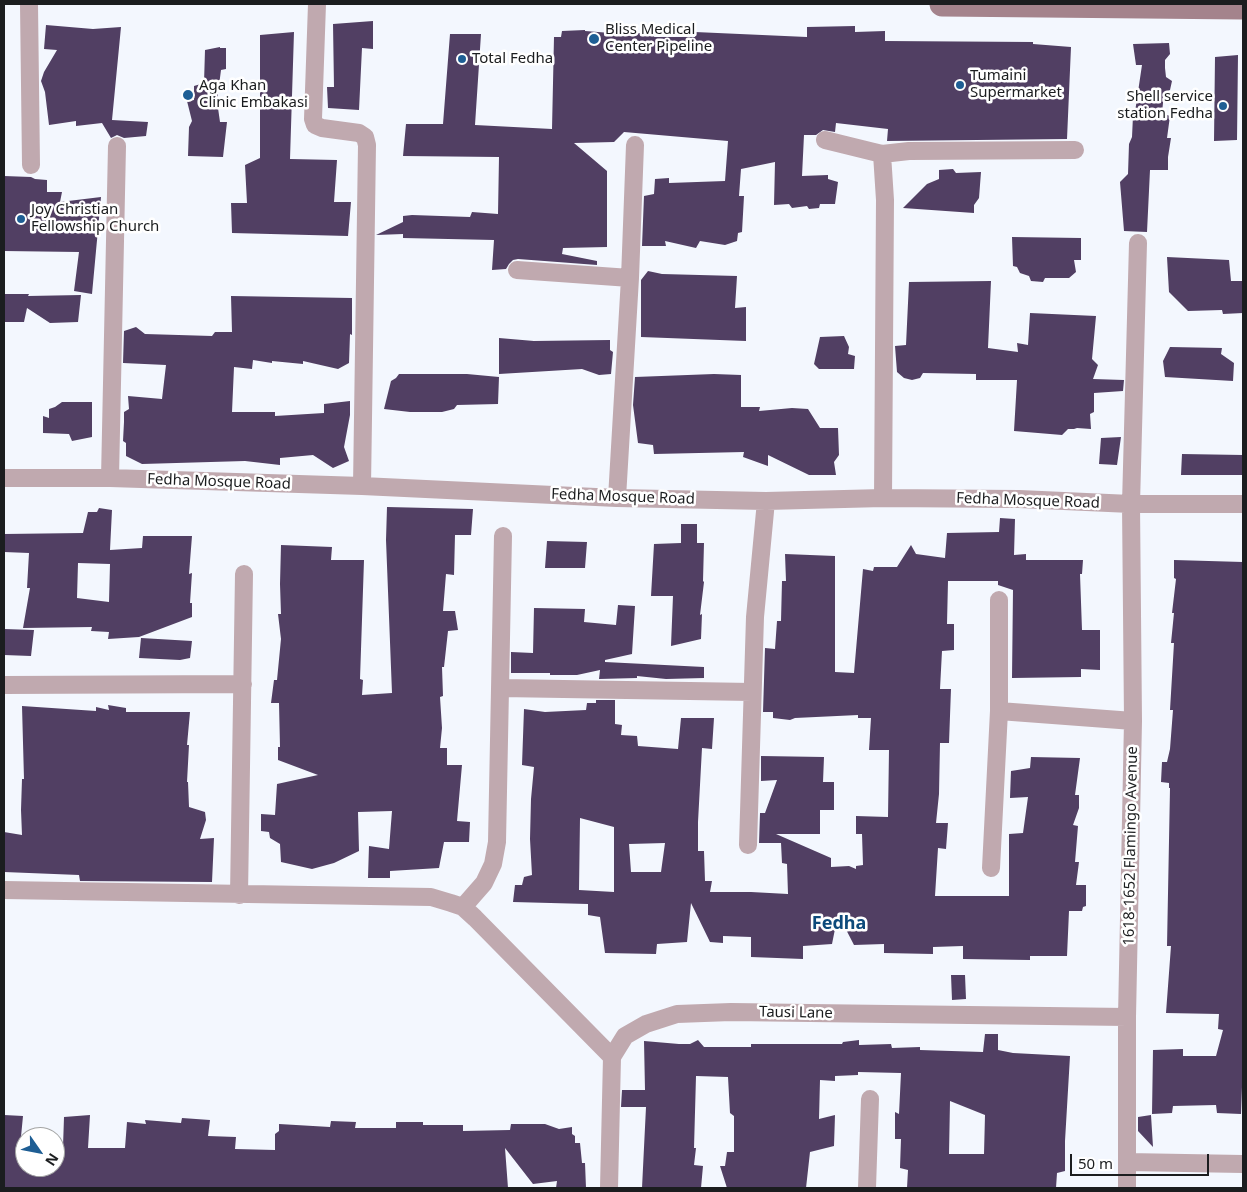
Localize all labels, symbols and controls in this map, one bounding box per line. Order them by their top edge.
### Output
place label: Bliss Medical Center Pipeline [605,21,712,56]
marker: Bliss Medical Center Pipeline [587,32,601,46]
place label: Total Fedha [472,50,553,68]
marker: Total Fedha [456,53,468,65]
place label: Tumaini Supermarket [970,67,1062,102]
place label: Aga Khan Clinic Embakasi [199,77,308,112]
marker: Tumaini Supermarket [954,79,966,91]
marker: Aga Khan Clinic Embakasi [181,88,195,102]
place label: Shell service station Fedha [1117,88,1213,123]
marker: Shell service station Fedha [1217,100,1229,112]
place label: Joy Christian Fellowship Church [31,201,159,236]
marker: Joy Christian Fellowship Church [15,213,27,225]
street label: Fedha Mosque Road [147,470,291,494]
street label: Fedha Mosque Road [551,485,695,509]
street label: Fedha Mosque Road [956,489,1100,513]
street label: 1618-1652 Flamingo Avenue [1120,746,1142,946]
district label: Fedha [812,913,866,935]
street label: Tausi Lane [759,1003,833,1023]
north arrow [15,1127,65,1177]
scale bar [1072,1144,1211,1176]
text: N [41,1150,63,1170]
text: 50 m [1078,1153,1113,1173]

